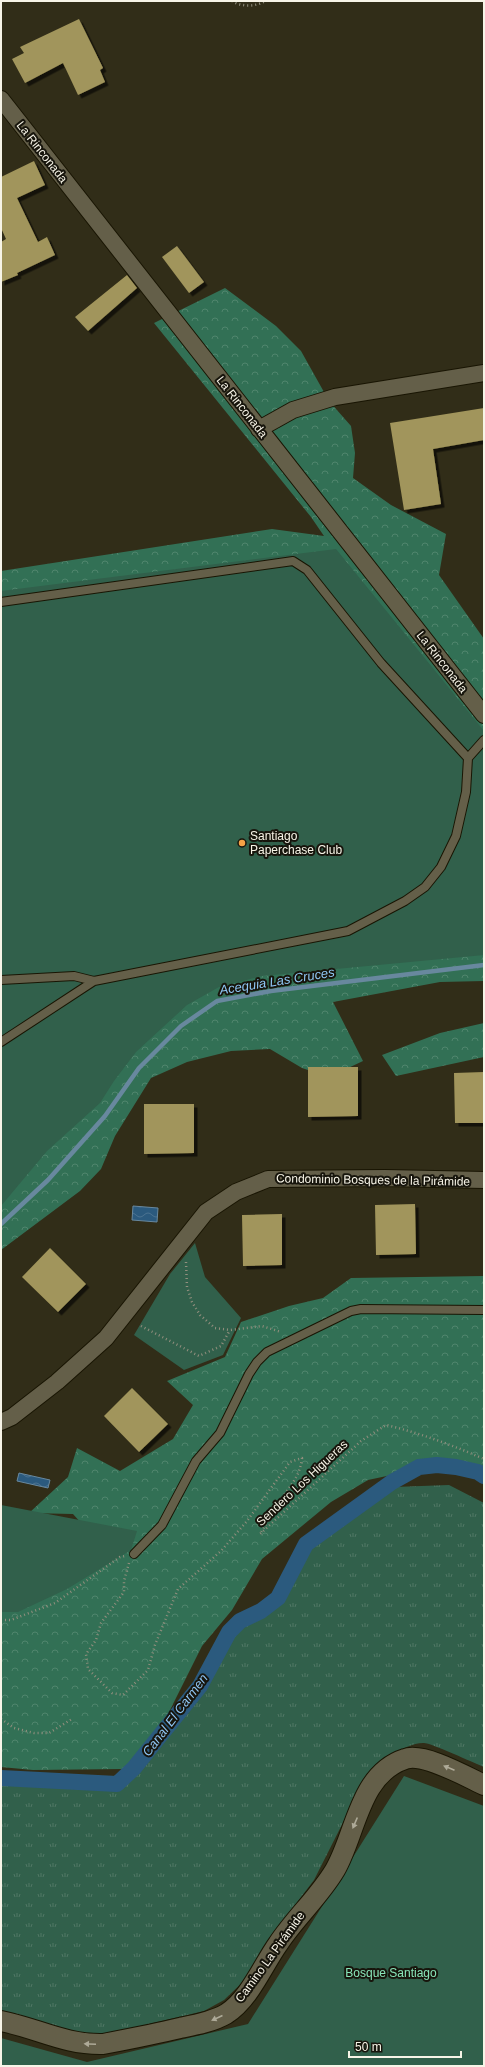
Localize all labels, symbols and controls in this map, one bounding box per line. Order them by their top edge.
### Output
street label: La Rinconada [14,119,71,186]
street label: La Rinconada [214,374,271,441]
street label: La Rinconada [414,629,471,696]
place label: Santiago Paperchase Club [250,829,342,857]
marker: Santiago Paperchase Club [237,838,247,848]
water label: Acequia Las Cruces [217,964,336,998]
street label: Condominio Bosques de la Pirámide [276,1171,470,1189]
street label: Sendero Los Higueras [254,1437,350,1529]
water label: Canal El Carmen [139,1671,211,1759]
one-way arrow [442,1765,454,1771]
one-way arrow [352,1817,358,1828]
street label: Camino La Pirámide [232,1909,308,2005]
park label: Bosque Santiago [345,1966,437,1980]
one-way arrow [212,2015,223,2021]
scale bar [349,2033,461,2059]
text: 50 m [355,2040,382,2054]
one-way arrow [83,2041,96,2047]

